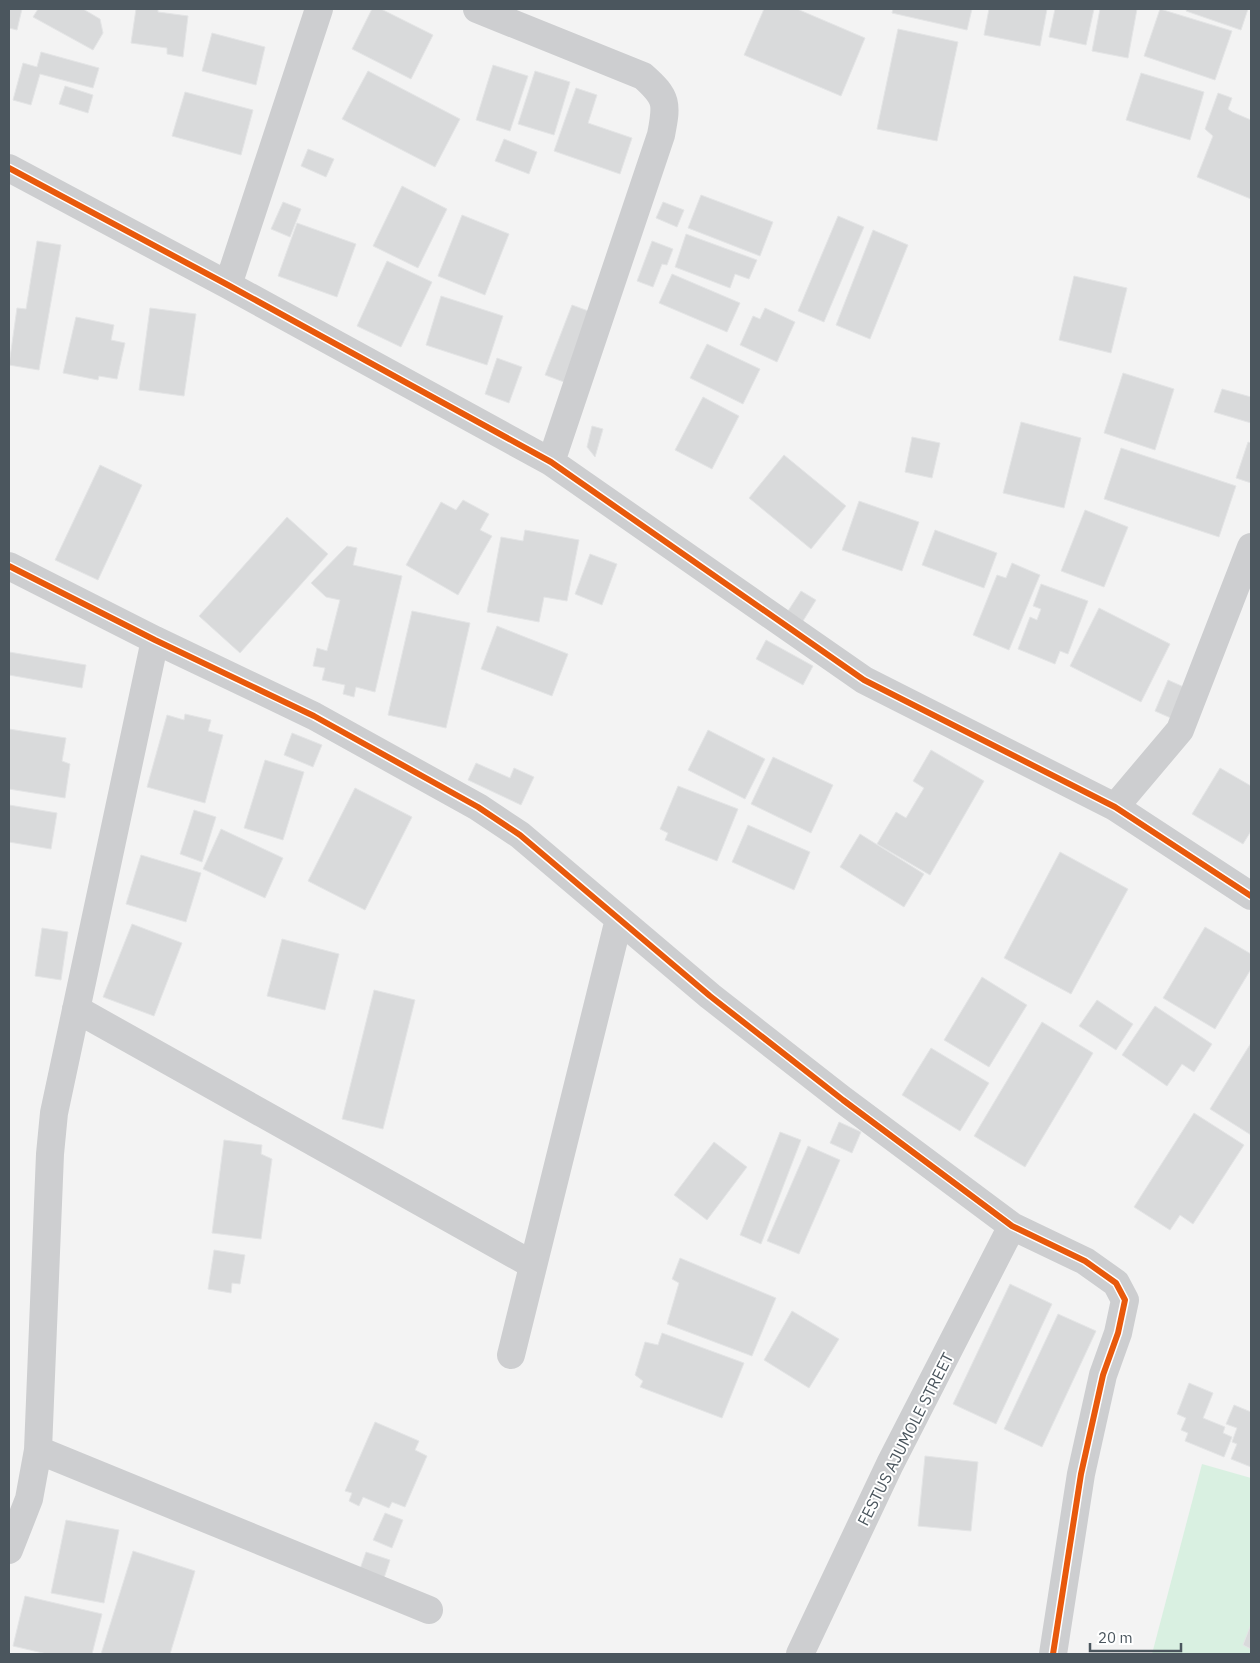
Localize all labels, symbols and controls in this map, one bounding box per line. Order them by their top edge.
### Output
street label: FESTUS AJUMOLE STREET [853,1349,957,1529]
scale bar [1090,1620,1181,1652]
text: 20 m [1098,1628,1133,1647]

